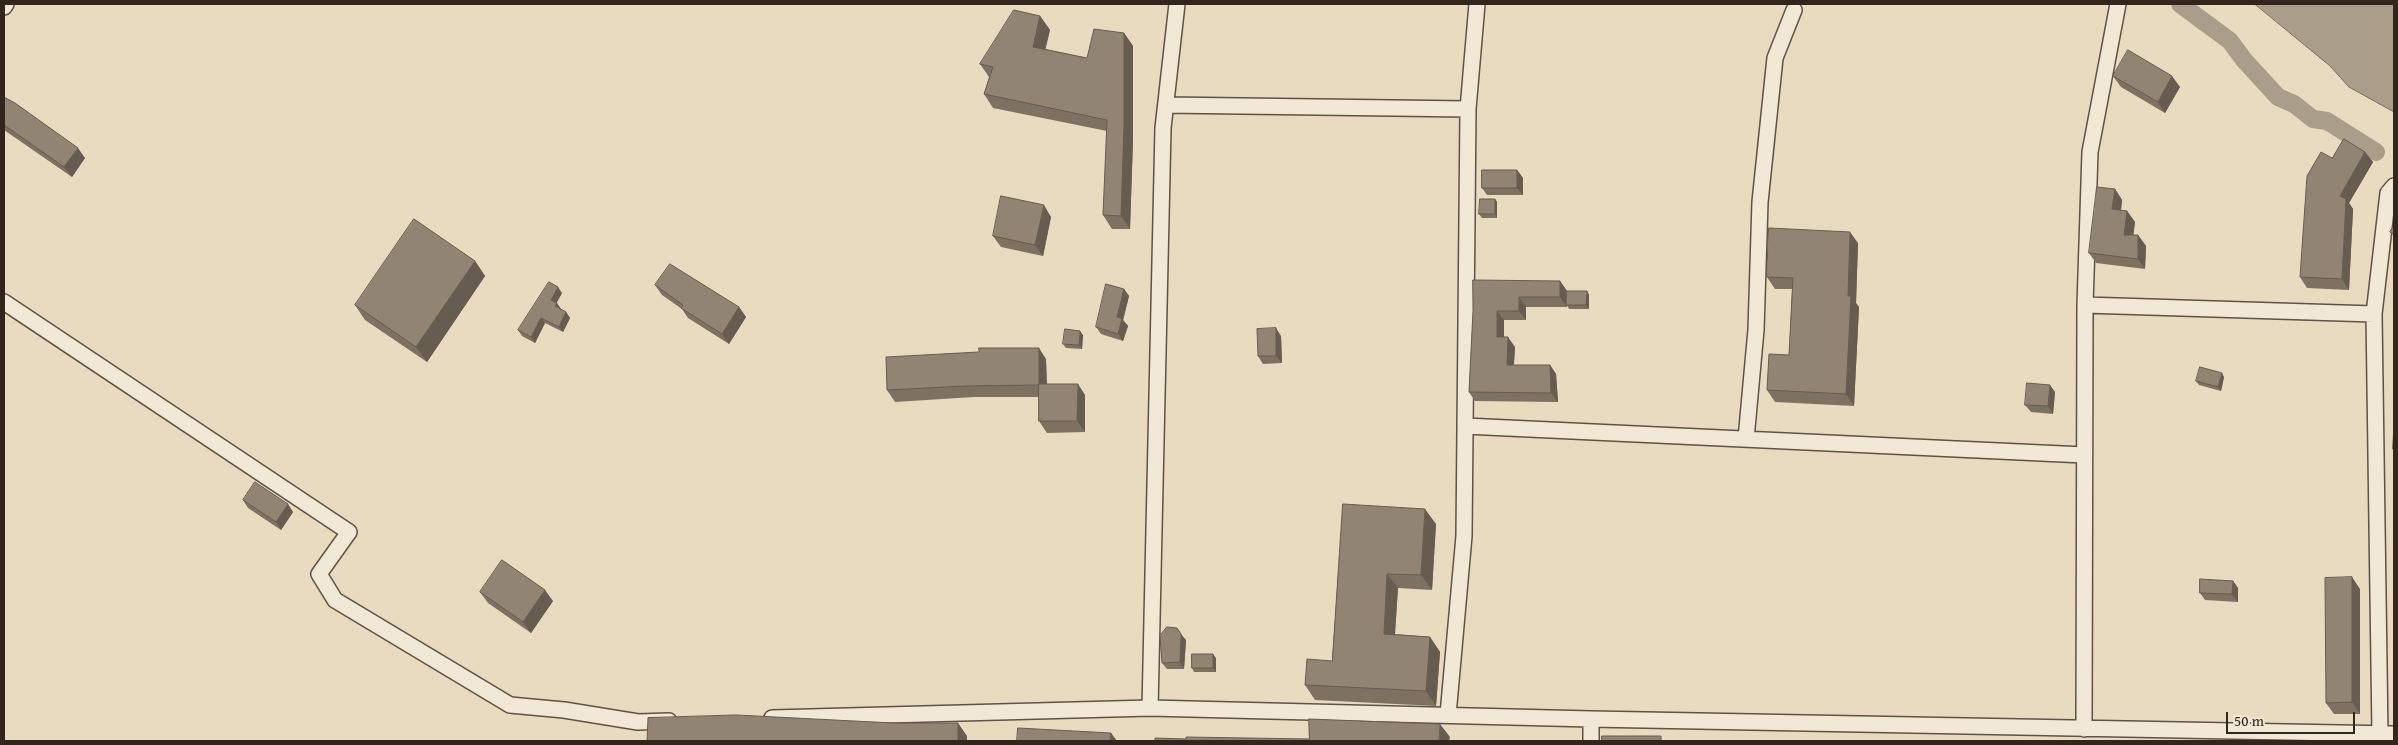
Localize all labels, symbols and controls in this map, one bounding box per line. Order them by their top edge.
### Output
scale bar [2228,702,2357,734]
text: 50 m [2234,710,2264,731]

